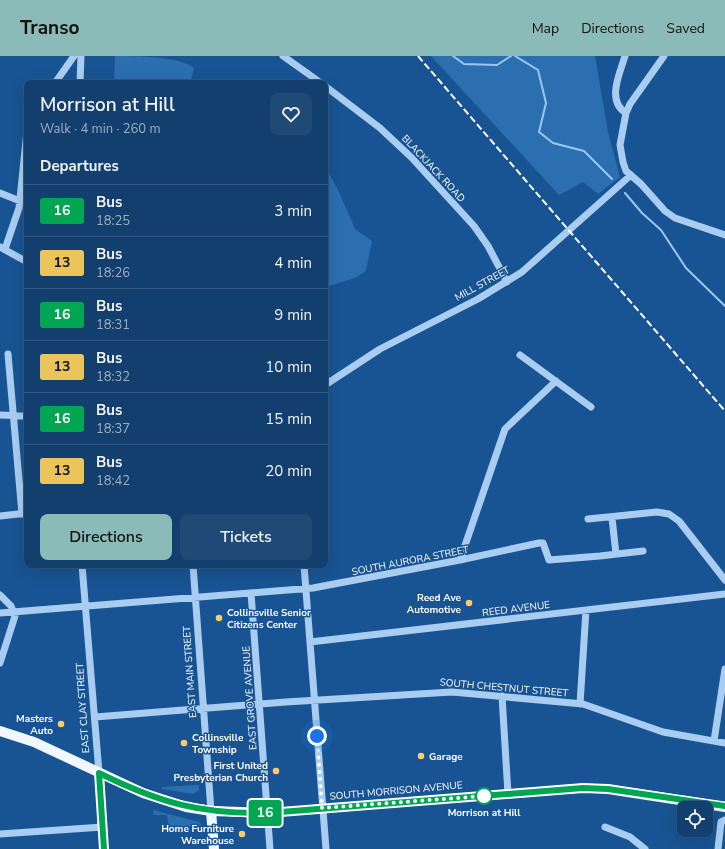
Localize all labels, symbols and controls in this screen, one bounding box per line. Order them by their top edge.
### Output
text: Transo [20,15,79,41]
text: Map [532,19,559,38]
text: Directions [581,19,644,38]
text: Saved [666,19,705,38]
text: Morrison at Hill [40,92,175,118]
button: heart [270,93,312,135]
text: Walk · 4 min · 260 m [40,120,161,138]
street label: BLACKJACK ROAD [398,132,468,205]
text: Departures [40,156,119,176]
text: Bus [96,192,122,212]
text: 16 [54,201,70,220]
text: 3 min [274,201,312,221]
text: 18:25 [96,212,130,230]
text: Bus [96,244,122,264]
text: 13 [54,253,70,272]
text: 4 min [274,253,312,273]
street label: MILL STREET [452,263,512,305]
text: 18:26 [96,264,130,282]
text: Bus [96,296,122,316]
text: 16 [54,305,70,324]
text: 9 min [274,305,312,325]
text: 18:31 [96,316,130,334]
text: Bus [96,348,122,368]
text: 13 [54,357,70,376]
text: 10 min [265,357,312,377]
text: 18:32 [96,368,130,386]
text: Bus [96,400,122,420]
text: 16 [54,409,70,428]
text: 15 min [265,409,312,429]
text: 18:37 [96,420,130,438]
text: Bus [96,452,122,472]
text: 13 [54,461,70,480]
text: 20 min [265,461,312,481]
text: 18:42 [96,472,130,490]
button: Directions [40,514,172,560]
button: Tickets [180,514,312,560]
street label: SOUTH AURORA STREET [351,543,470,579]
place label: Reed Ave Automotive [407,591,462,617]
marker: Reed Ave Automotive [464,598,474,608]
street label: REED AVENUE [481,598,551,620]
place label: Collinsville Senior Citizens Center [227,606,311,632]
marker: Collinsville Senior Citizens Center [214,613,224,623]
street label: EAST MAIN STREET [180,625,200,718]
street label: EAST GROVE AVENUE [239,645,261,750]
street label: EAST CLAY STREET [73,662,93,754]
street label: SOUTH CHESTNUT STREET [439,675,569,701]
place label: Masters Auto [16,712,53,738]
marker: Masters Auto [56,719,66,729]
your location [307,726,327,746]
place label: Collinsville Township [192,731,244,757]
marker: Collinsville Township [179,738,189,748]
place label: Garage [429,750,463,764]
marker: Garage [416,751,426,761]
place label: First United Presbyterian Church [174,759,268,785]
marker: First United Presbyterian Church [271,766,281,776]
street label: SOUTH MORRISON AVENUE [329,778,463,804]
marker: Morrison at Hill [475,787,493,805]
line badge: 16 [247,800,283,826]
map controls [677,801,713,837]
button: locate [677,801,713,837]
text: 16 [257,803,273,822]
place label: Morrison at Hill [448,806,521,820]
place label: Home Furniture Warehouse [161,822,235,848]
marker: Home Furniture Warehouse [237,829,247,839]

